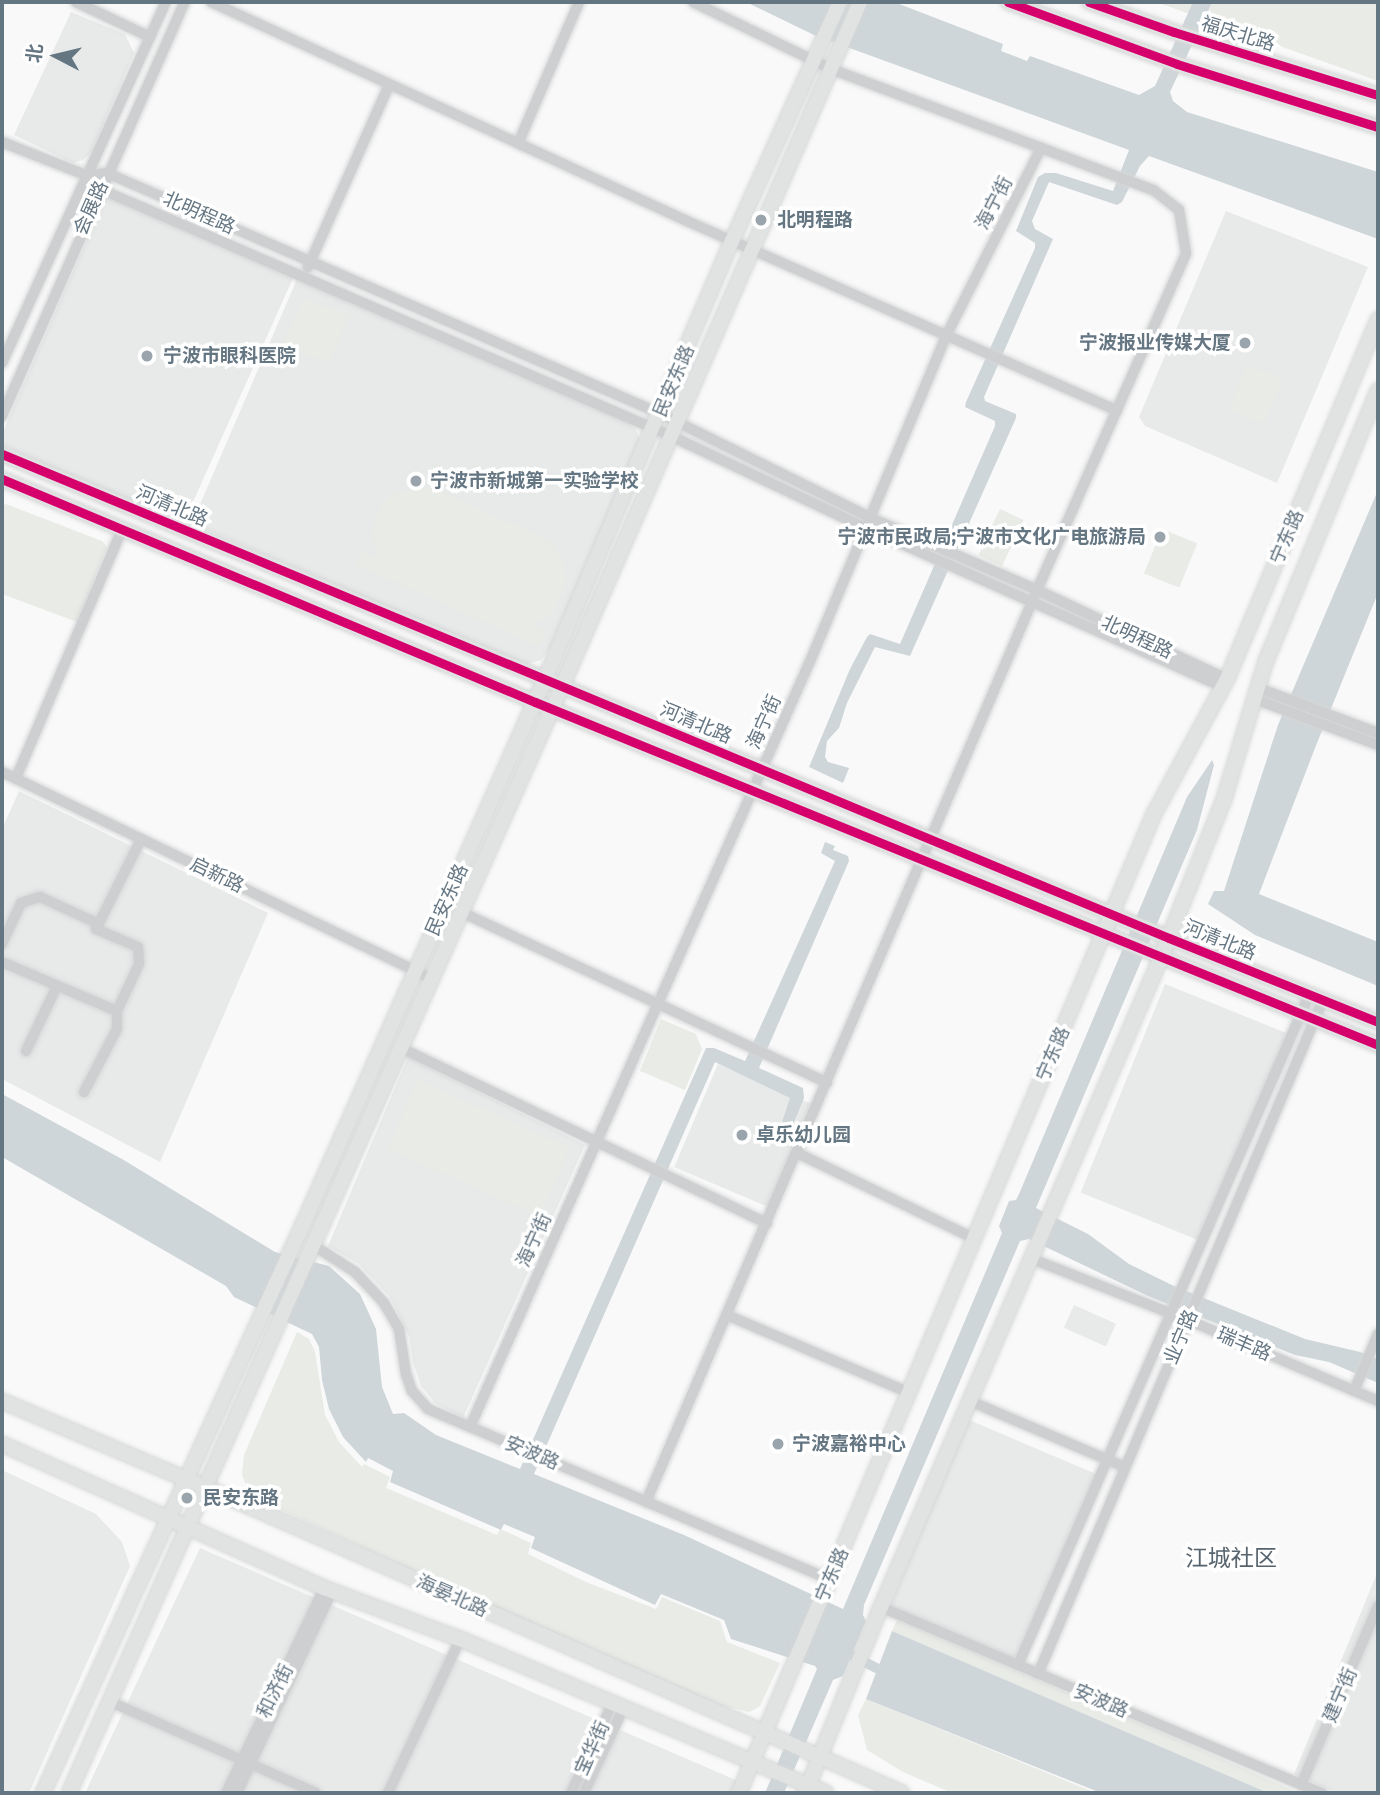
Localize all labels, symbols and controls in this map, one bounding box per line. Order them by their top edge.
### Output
street label: 福庆北路 [1198,12,1278,56]
north arrow [21,21,91,91]
text: 北 [22,43,47,64]
street label: 海宁街 [971,172,1017,234]
street label: 会展路 [69,177,113,239]
street label: 北明程路 [160,187,238,239]
place label: 北明程路 [777,209,853,231]
marker: 北明程路 [751,210,771,230]
place label: 宁波报业传媒大厦 [1079,332,1231,354]
marker: 宁波报业传媒大厦 [1237,335,1253,351]
street label: 民安东路 [649,342,699,420]
place label: 宁波市眼科医院 [163,345,296,367]
marker: 宁波市眼科医院 [137,346,157,366]
place label: 宁波市新城第一实验学校 [430,470,639,492]
marker: 宁波市新城第一实验学校 [408,473,424,489]
street label: 河清北路 [133,481,211,531]
street label: 宁东路 [1265,506,1309,568]
place label: 宁波市民政局;宁波市文化广电旅游局 [837,526,1146,548]
marker: 宁波市民政局;宁波市文化广电旅游局 [1152,529,1168,545]
street label: 北明程路 [1098,611,1176,663]
street label: 海宁街 [742,691,786,753]
street label: 河清北路 [657,698,735,748]
street label: 启新路 [186,852,248,898]
street label: 民安东路 [421,861,473,939]
street label: 河清北路 [1180,915,1260,965]
street label: 宁东路 [1031,1023,1075,1085]
place label: 卓乐幼儿园 [756,1124,851,1146]
marker: 卓乐幼儿园 [734,1127,750,1143]
street label: 海宁街 [512,1209,556,1271]
street label: 业宁路 [1159,1306,1203,1368]
street label: 瑞丰路 [1213,1322,1275,1366]
street label: 安波路 [501,1431,563,1475]
place label: 宁波嘉裕中心 [792,1433,906,1455]
marker: 宁波嘉裕中心 [770,1436,786,1452]
place label: 民安东路 [203,1487,279,1509]
marker: 民安东路 [177,1488,197,1508]
street label: 宁东路 [810,1544,854,1606]
district label: 江城社区 [1185,1544,1277,1572]
street label: 海晏北路 [413,1570,491,1622]
street label: 和济街 [252,1660,298,1722]
street label: 建宁街 [1318,1664,1362,1726]
street label: 安波路 [1070,1679,1132,1723]
street label: 宝华街 [570,1717,614,1779]

